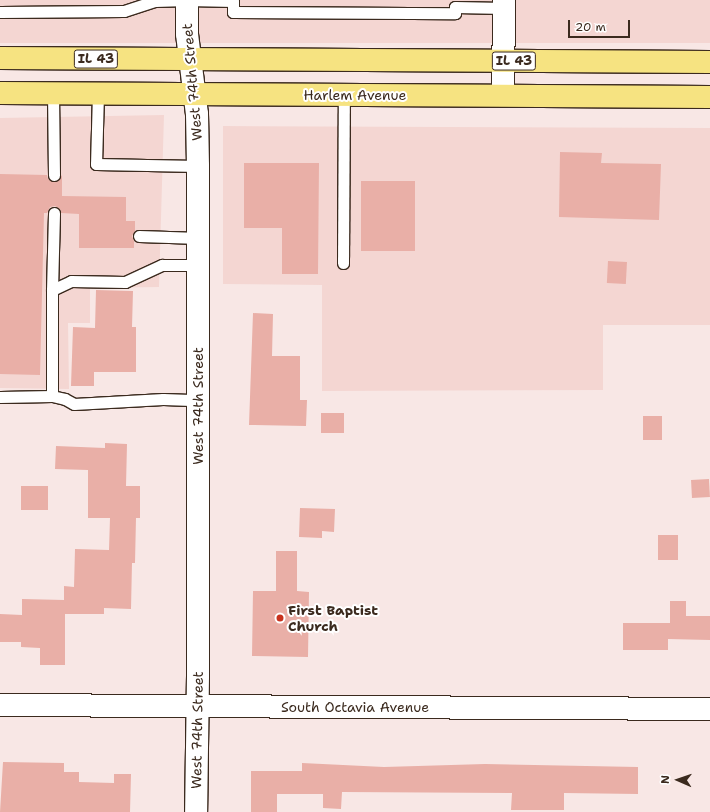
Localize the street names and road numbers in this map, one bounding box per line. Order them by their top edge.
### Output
street label: West 74th Street [179,23,205,141]
road number: IL 43 [73,48,119,70]
road number: IL 43 [491,50,537,72]
street label: Harlem Avenue [304,87,406,103]
street label: West 74th Street [190,347,206,465]
street label: West 74th Street [188,671,206,789]
street label: South Octavia Avenue [281,699,429,715]

